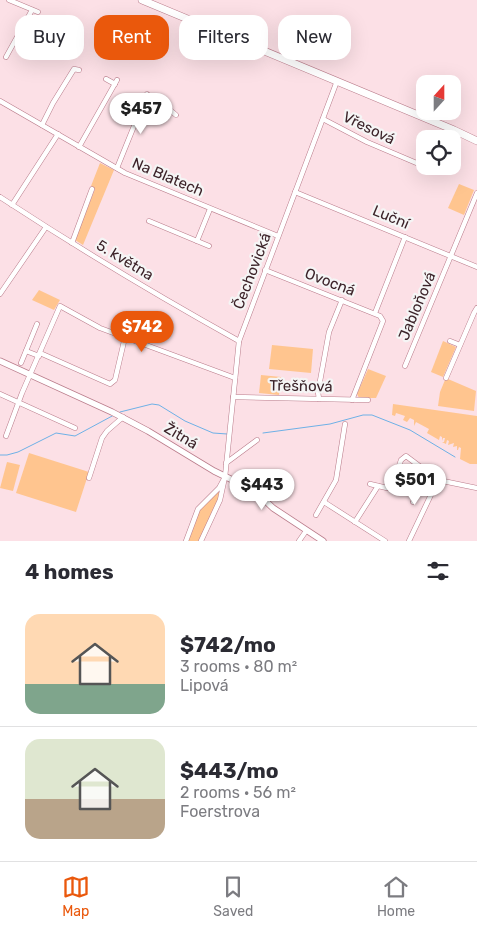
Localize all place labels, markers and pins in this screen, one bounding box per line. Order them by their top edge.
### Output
pin: $457 [111,92,171,135]
pin: $742 [112,310,172,353]
pin: $501 [385,464,445,506]
pin: $443 [232,468,292,511]

